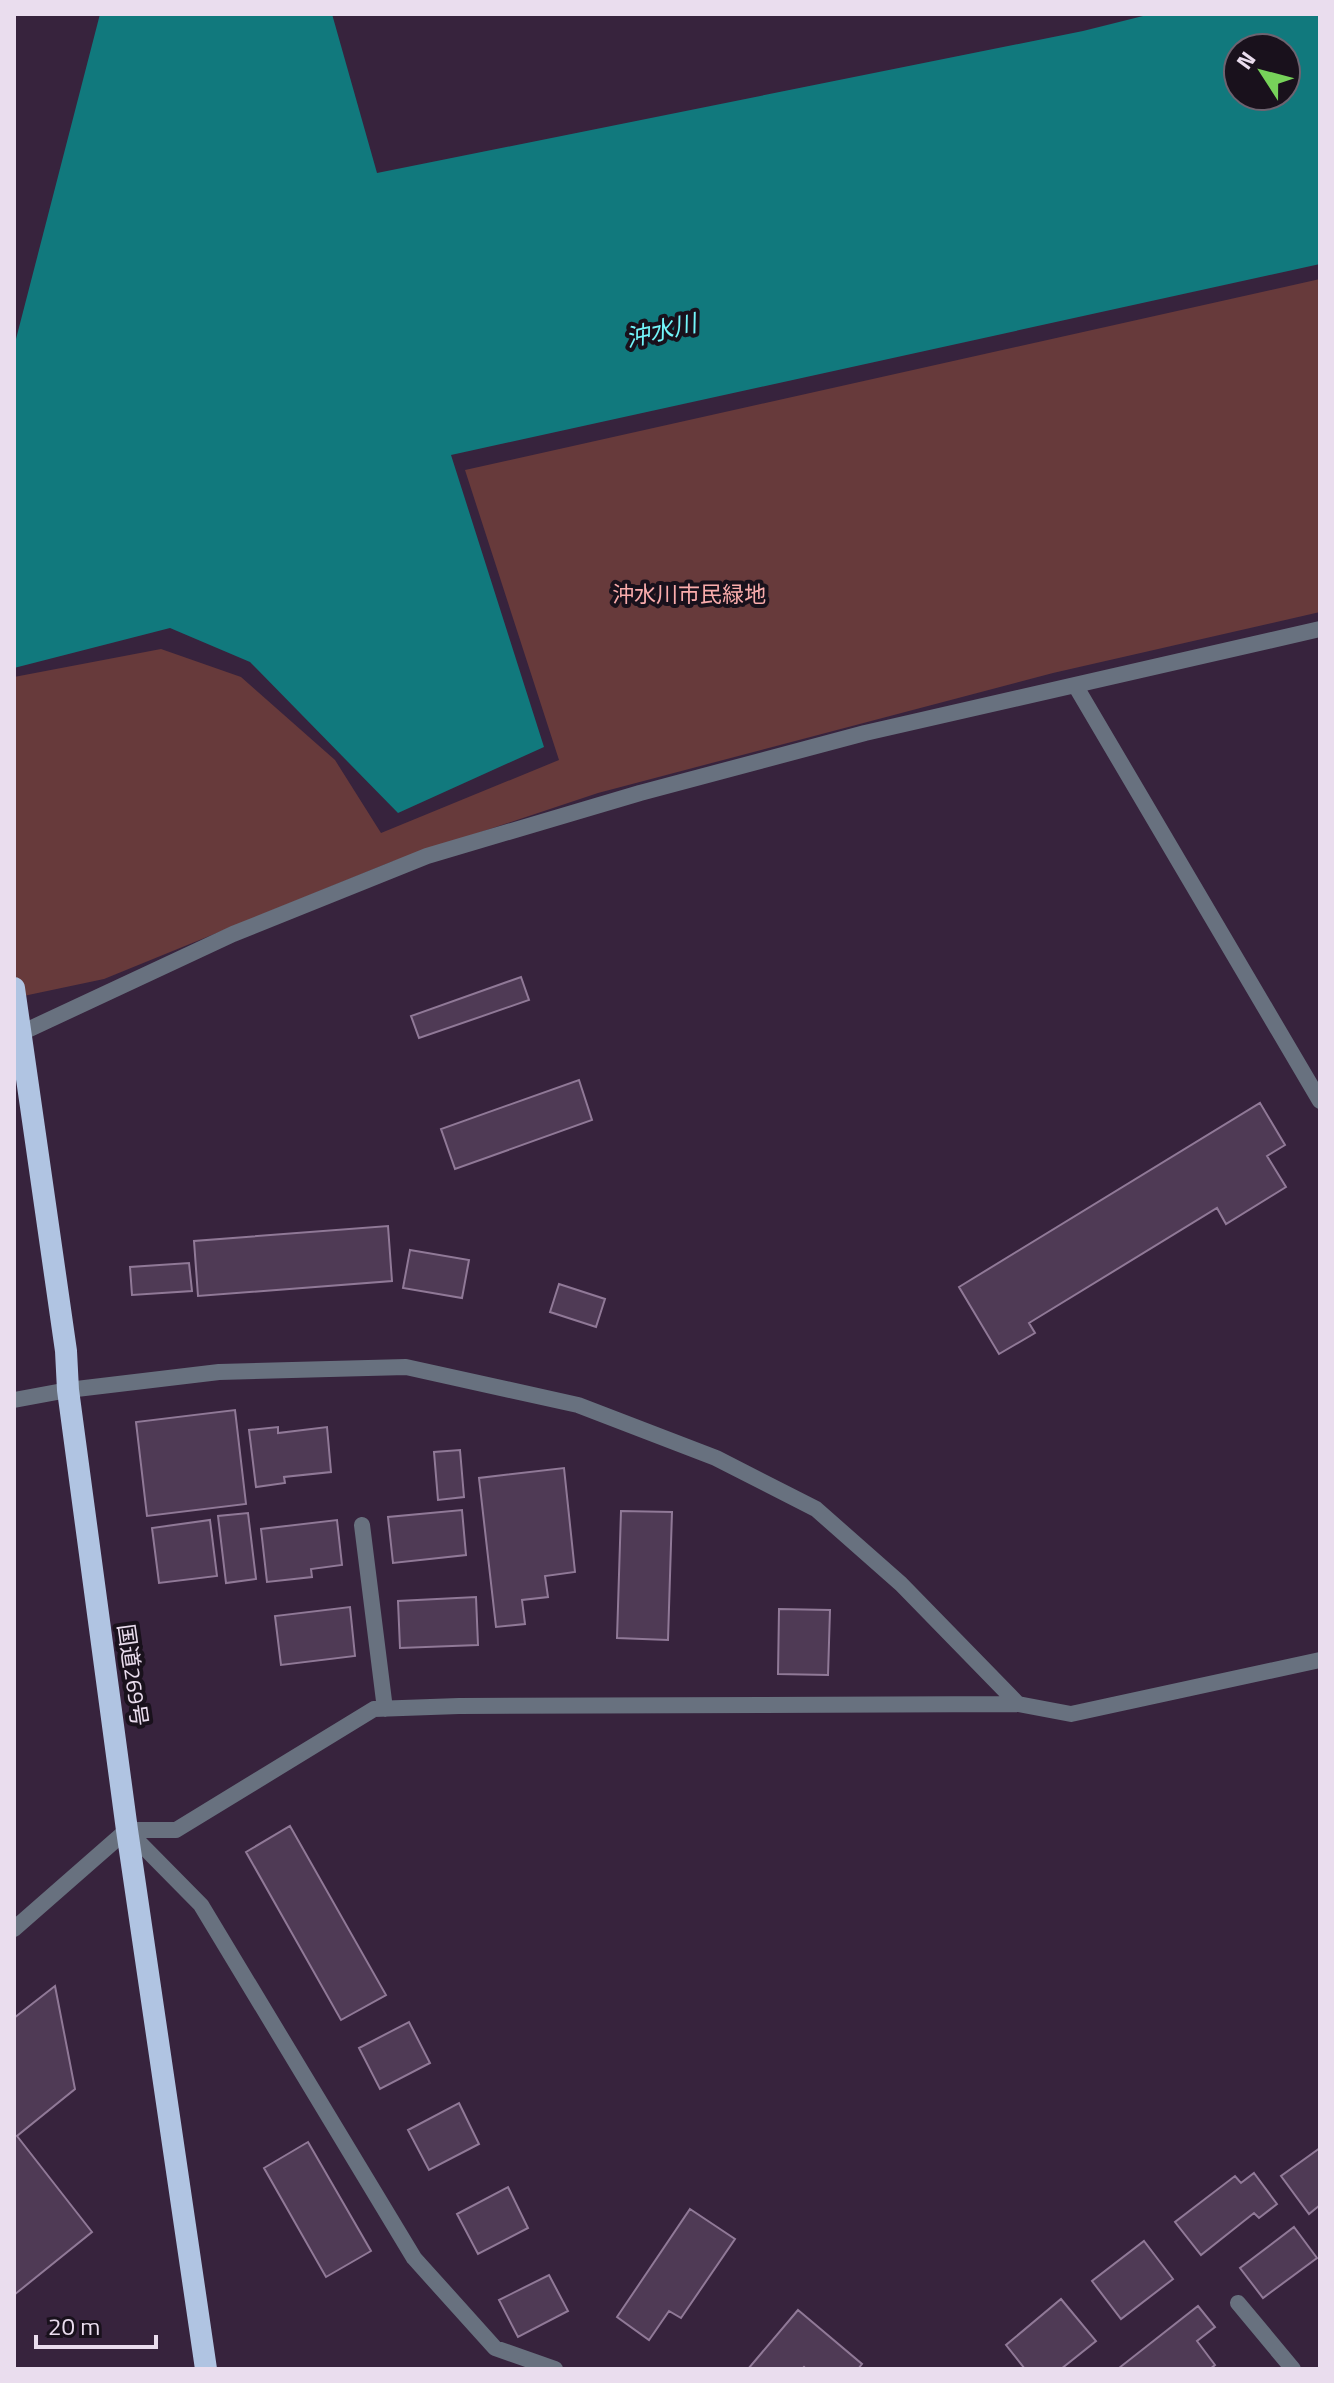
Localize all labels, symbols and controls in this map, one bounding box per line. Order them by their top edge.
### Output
north arrow [1222,32,1302,112]
text: N [1228,44,1264,76]
water label: 沖水川 [622,304,703,356]
park label: 沖水川市民緑地 [612,577,766,611]
street label: 国道269号 [109,1622,157,1728]
scale bar [36,2299,156,2349]
text: 20 m [48,2308,100,2344]

